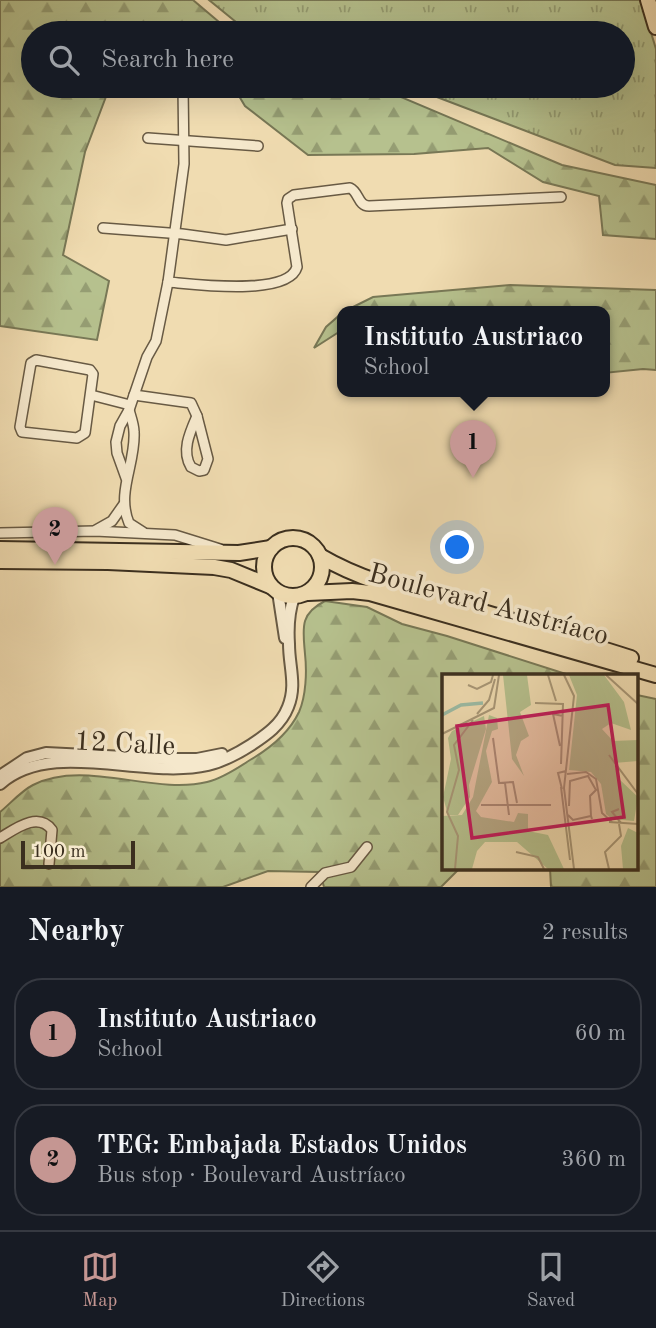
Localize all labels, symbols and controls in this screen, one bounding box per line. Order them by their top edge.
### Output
search box [21,21,635,98]
icon: search [45,41,83,79]
text: Search here [101,47,234,73]
popup [337,306,610,397]
text: Instituto Austriaco [364,325,583,351]
text: School [364,356,429,379]
pin: 1 [450,420,496,478]
pin: 2 [32,507,78,565]
your location [440,530,474,564]
street label: Boulevard Austríaco [365,560,611,651]
inset map [442,674,638,870]
street label: 12 Calle [74,728,176,762]
scale bar [21,838,135,870]
text: 100 m [32,843,85,862]
text: Nearby [28,917,125,947]
text: 2 results [542,921,628,944]
text: Instituto Austriaco [97,1007,317,1033]
text: 1 [46,1022,60,1045]
text: 60 m [575,1022,626,1045]
text: School [97,1038,163,1061]
text: TEG: Embajada Estados Unidos [97,1133,467,1159]
text: 2 [46,1148,60,1171]
text: 360 m [561,1148,626,1171]
text: Bus stop · Boulevard Austríaco [97,1164,406,1187]
tab: Map [81,1248,119,1313]
tab: Directions [281,1248,365,1313]
tab: Saved [527,1248,575,1313]

